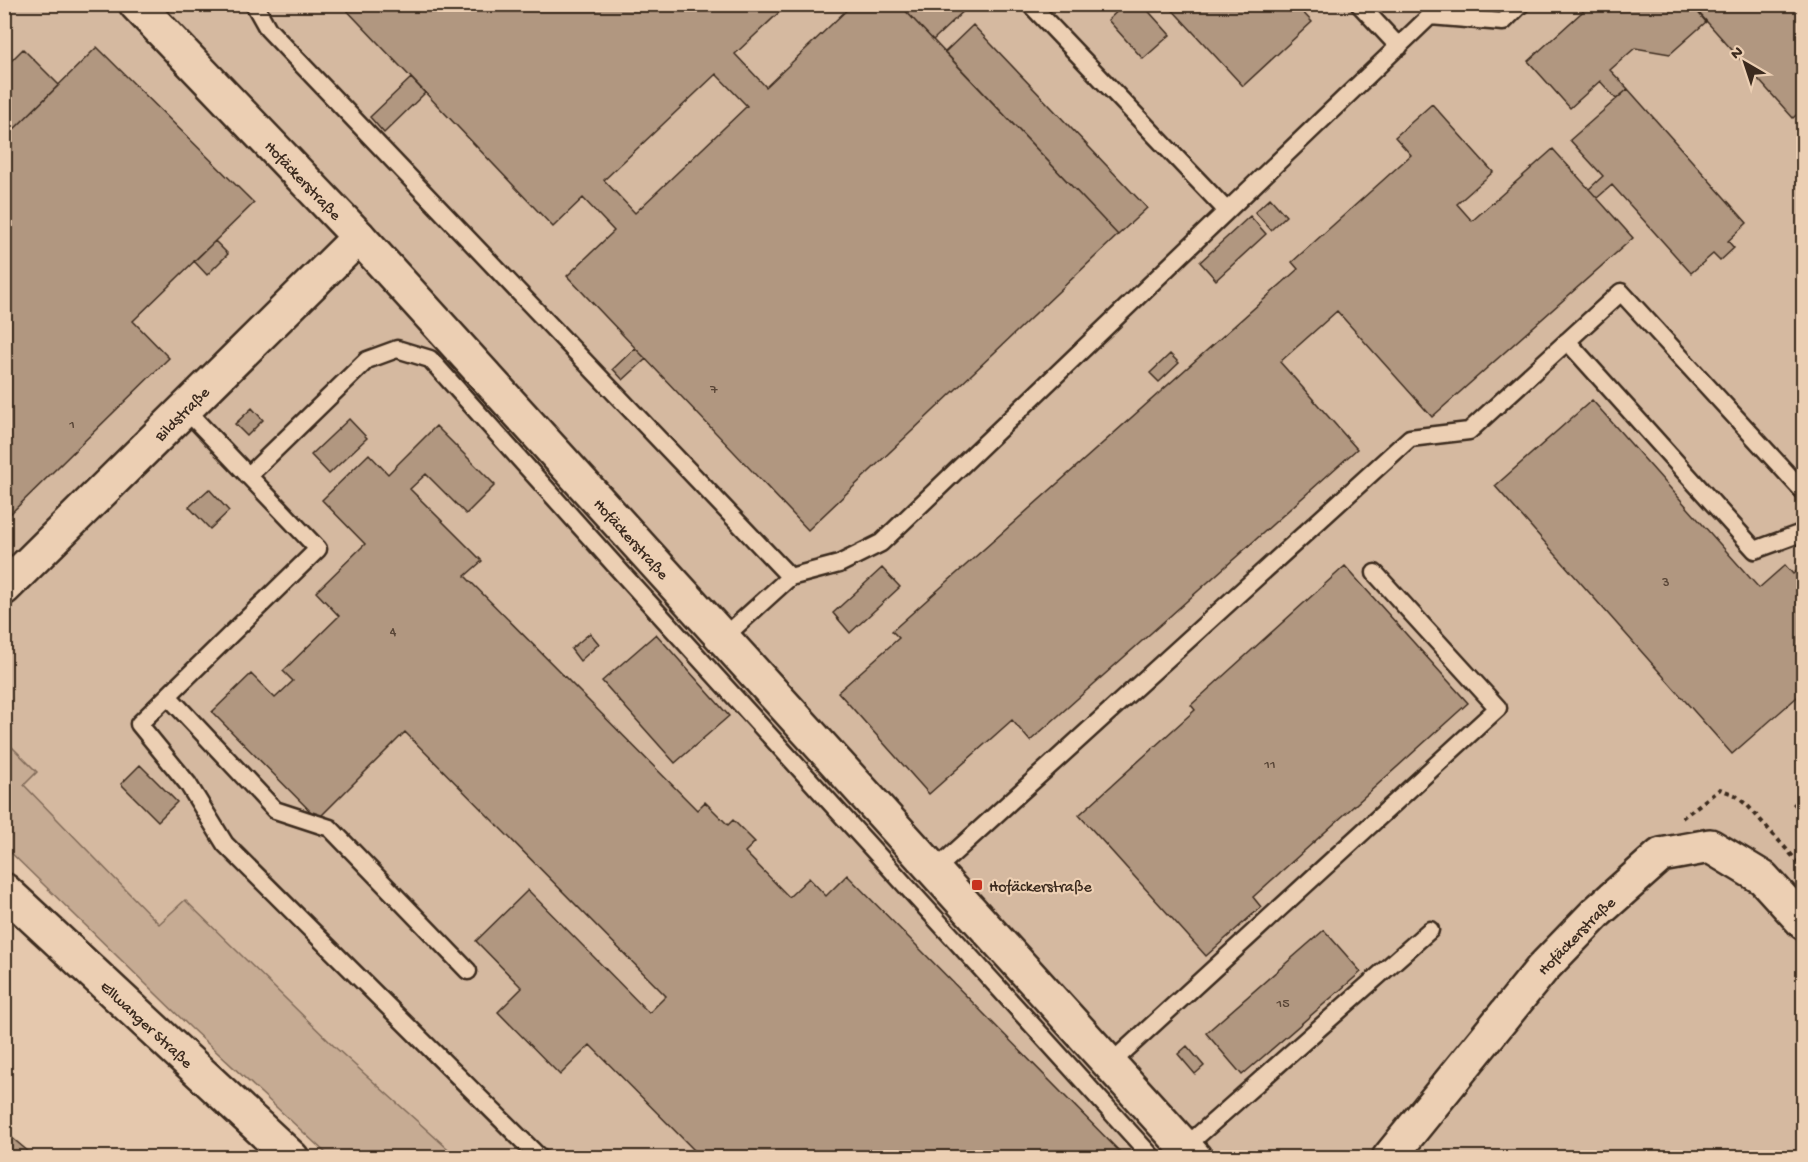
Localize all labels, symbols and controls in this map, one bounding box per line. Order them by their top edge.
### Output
north arrow [1715,33,1775,93]
text: N [1728,43,1748,65]
street label: Hofäckerstraße [259,138,344,226]
house number: 7 [709,382,718,399]
street label: Bildstraße [151,384,215,447]
house number: 1 [68,417,75,434]
street label: Hofäckerstraße [588,496,672,585]
house number: 3 [1661,575,1670,592]
house number: 4 [390,624,397,641]
house number: 11 [1263,757,1276,774]
marker: Hofäckerstraße [970,878,984,892]
place label: Hofäckerstraße [989,879,1092,898]
street label: Hofäckerstraße [1535,894,1621,981]
street label: Ellwanger Straße [95,978,196,1074]
house number: 15 [1275,996,1290,1013]

